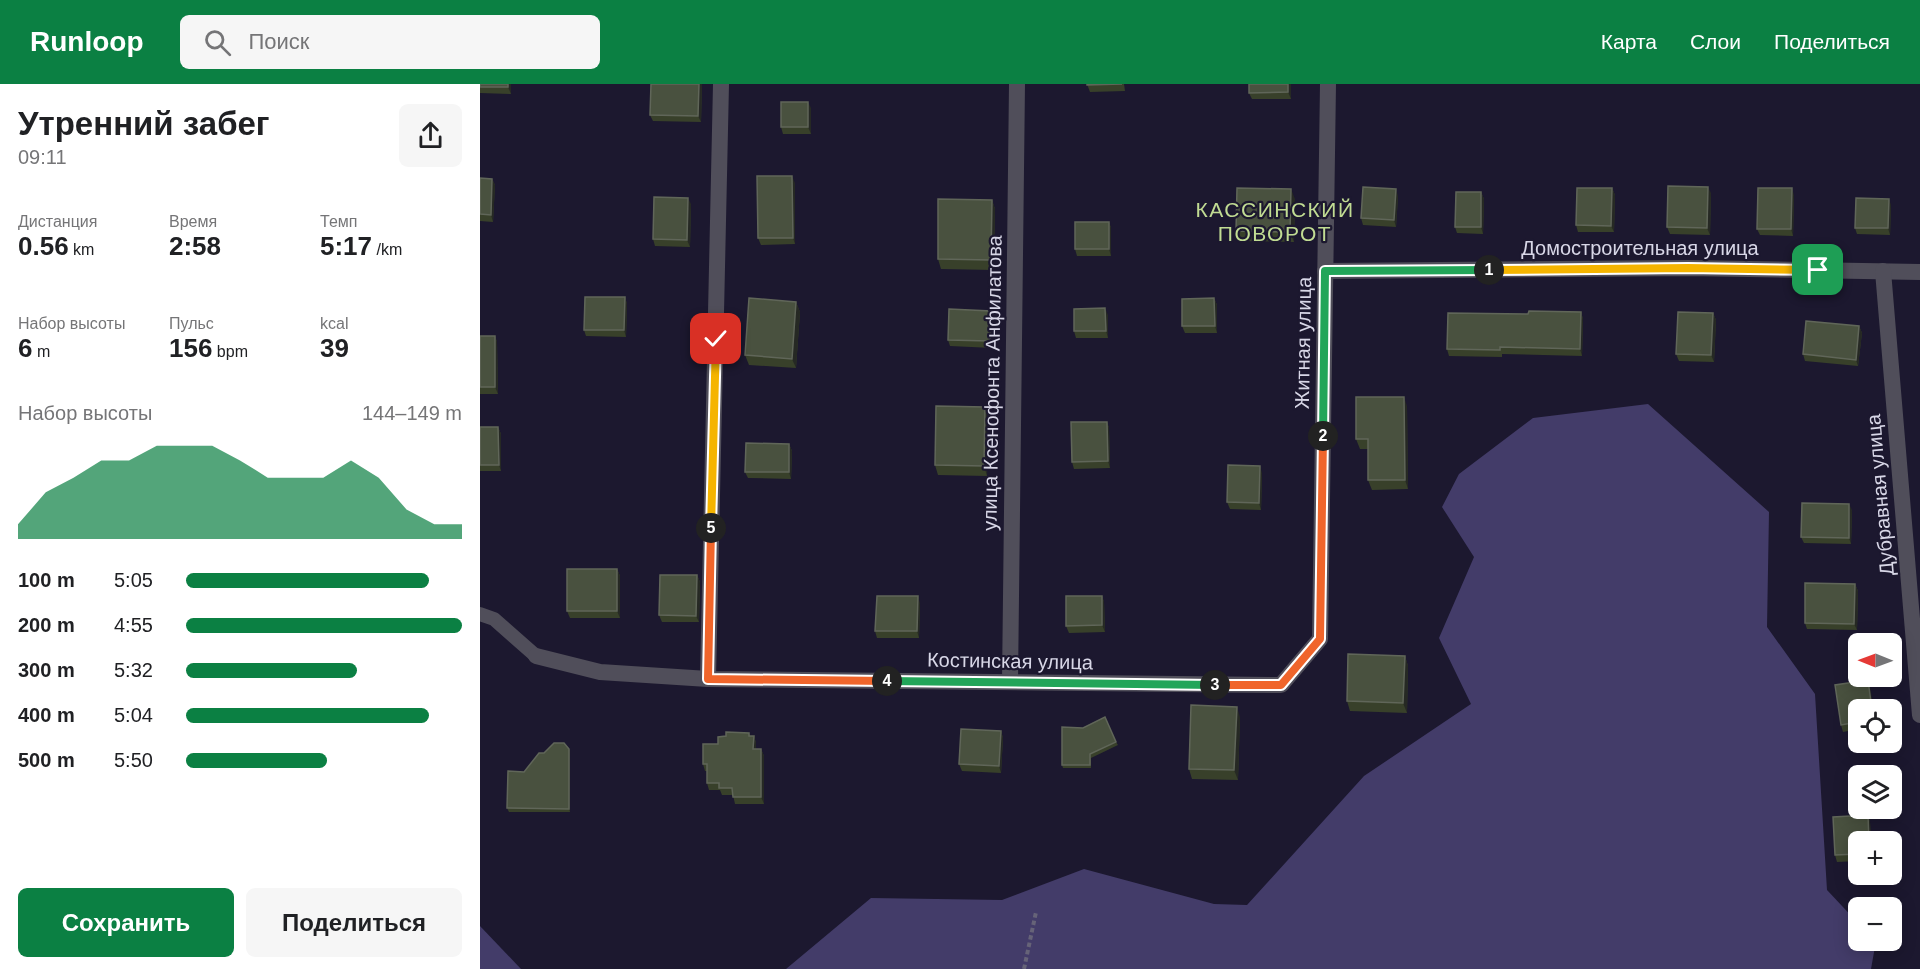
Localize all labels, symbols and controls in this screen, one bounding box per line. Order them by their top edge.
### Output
search box [180,15,600,69]
text: Runloop [30,26,144,57]
icon: search [201,26,234,59]
text: Поиск [249,29,310,54]
text: Карта [1601,30,1657,53]
text: Слои [1690,30,1741,53]
text: Поделиться [1774,30,1890,53]
button: share [399,104,462,167]
text: Утренний забег [18,105,270,142]
text: 09:11 [18,146,67,168]
district label: КАССИНСКИЙ ПОВОРОТ [1196,198,1354,245]
text: Дистанция [18,213,97,230]
text: Время [169,213,217,230]
text: Темп [320,213,357,230]
text: 0.56 [18,231,69,261]
text: 2:58 [169,231,221,261]
text: 5:17 [320,231,372,261]
street label: улица Ксенофонта Анфилатова [978,234,1006,531]
street label: Домостроительная улица [1521,237,1760,259]
text: km [69,241,94,258]
text: /km [372,241,402,258]
pin [1792,244,1843,295]
icon: arrive [1801,253,1834,286]
pin: 1 [1474,255,1504,285]
text: 1 [1485,261,1493,278]
street label: Житная улица [1291,276,1315,409]
pin [690,313,741,364]
text: Набор высоты [18,315,125,332]
text: Пульс [169,315,214,332]
text: kcal [320,315,348,332]
icon: check [699,322,732,355]
text: 6 [18,333,32,363]
text: 156 [169,333,212,363]
text: 39 [320,333,349,363]
text: m [32,343,50,360]
text: bpm [212,343,248,360]
text: Набор высоты [18,402,152,424]
text: 144–149 m [362,402,462,424]
street label: Дубравная улица [1862,412,1898,577]
pin: 2 [1308,421,1338,451]
text: 2 [1319,427,1327,444]
pin: 5 [696,513,726,543]
text: 5 [707,519,715,536]
text: 100 m [18,569,75,591]
text: 5:05 [114,569,153,591]
text: 200 m [18,614,75,636]
text: 4:55 [114,614,153,636]
north arrow [1848,633,1902,687]
map controls [1848,633,1902,951]
street label: Костинская улица [927,649,1094,673]
text: 300 m [18,659,75,681]
text: 5:32 [114,659,153,681]
pin: 4 [872,666,902,696]
pin: 3 [1200,670,1230,700]
text: 4 [883,672,891,689]
text: 3 [1211,676,1219,693]
button: locate [1848,699,1902,753]
text: 400 m [18,704,75,726]
text: 5:04 [114,704,153,726]
text: 500 m [18,749,75,771]
text: 5:50 [114,749,153,771]
button: layers [1848,765,1902,819]
button: + [1848,831,1902,885]
button: Сохранить [18,888,234,957]
button: Поделиться [246,888,462,957]
button: − [1848,897,1902,951]

